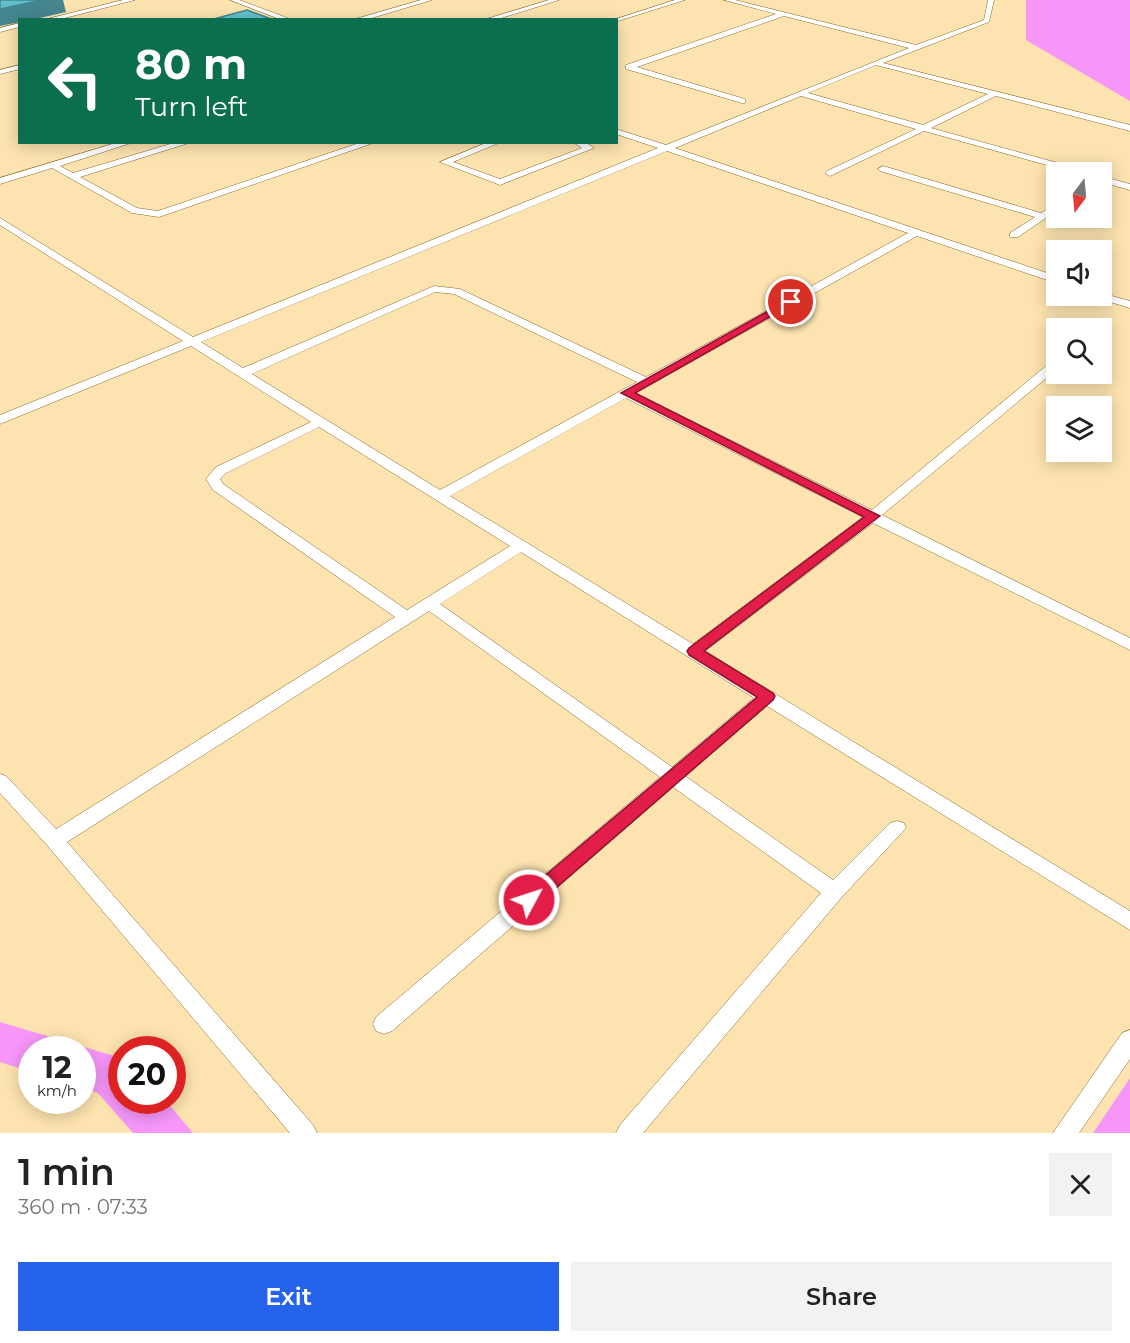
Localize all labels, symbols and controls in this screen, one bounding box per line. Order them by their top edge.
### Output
text: 80 m [135,38,247,90]
icon: left [36,42,114,120]
text: Turn left [135,90,248,123]
north arrow [1046,162,1112,228]
map controls [1046,162,1112,462]
button: sound [1046,240,1112,306]
pin [765,276,816,327]
icon: arrive [774,285,807,318]
button: search [1046,318,1112,384]
button: layers [1046,396,1112,462]
position arrow [497,868,561,932]
speed limit sign: 20 [108,1036,186,1114]
text: 12 [42,1049,72,1086]
text: km/h [37,1081,77,1100]
text: 1 min [18,1150,115,1194]
button: close [1049,1153,1112,1216]
text: 360 m · 07:33 [18,1195,148,1219]
button: Exit [18,1262,559,1331]
button: Share [571,1262,1112,1331]

